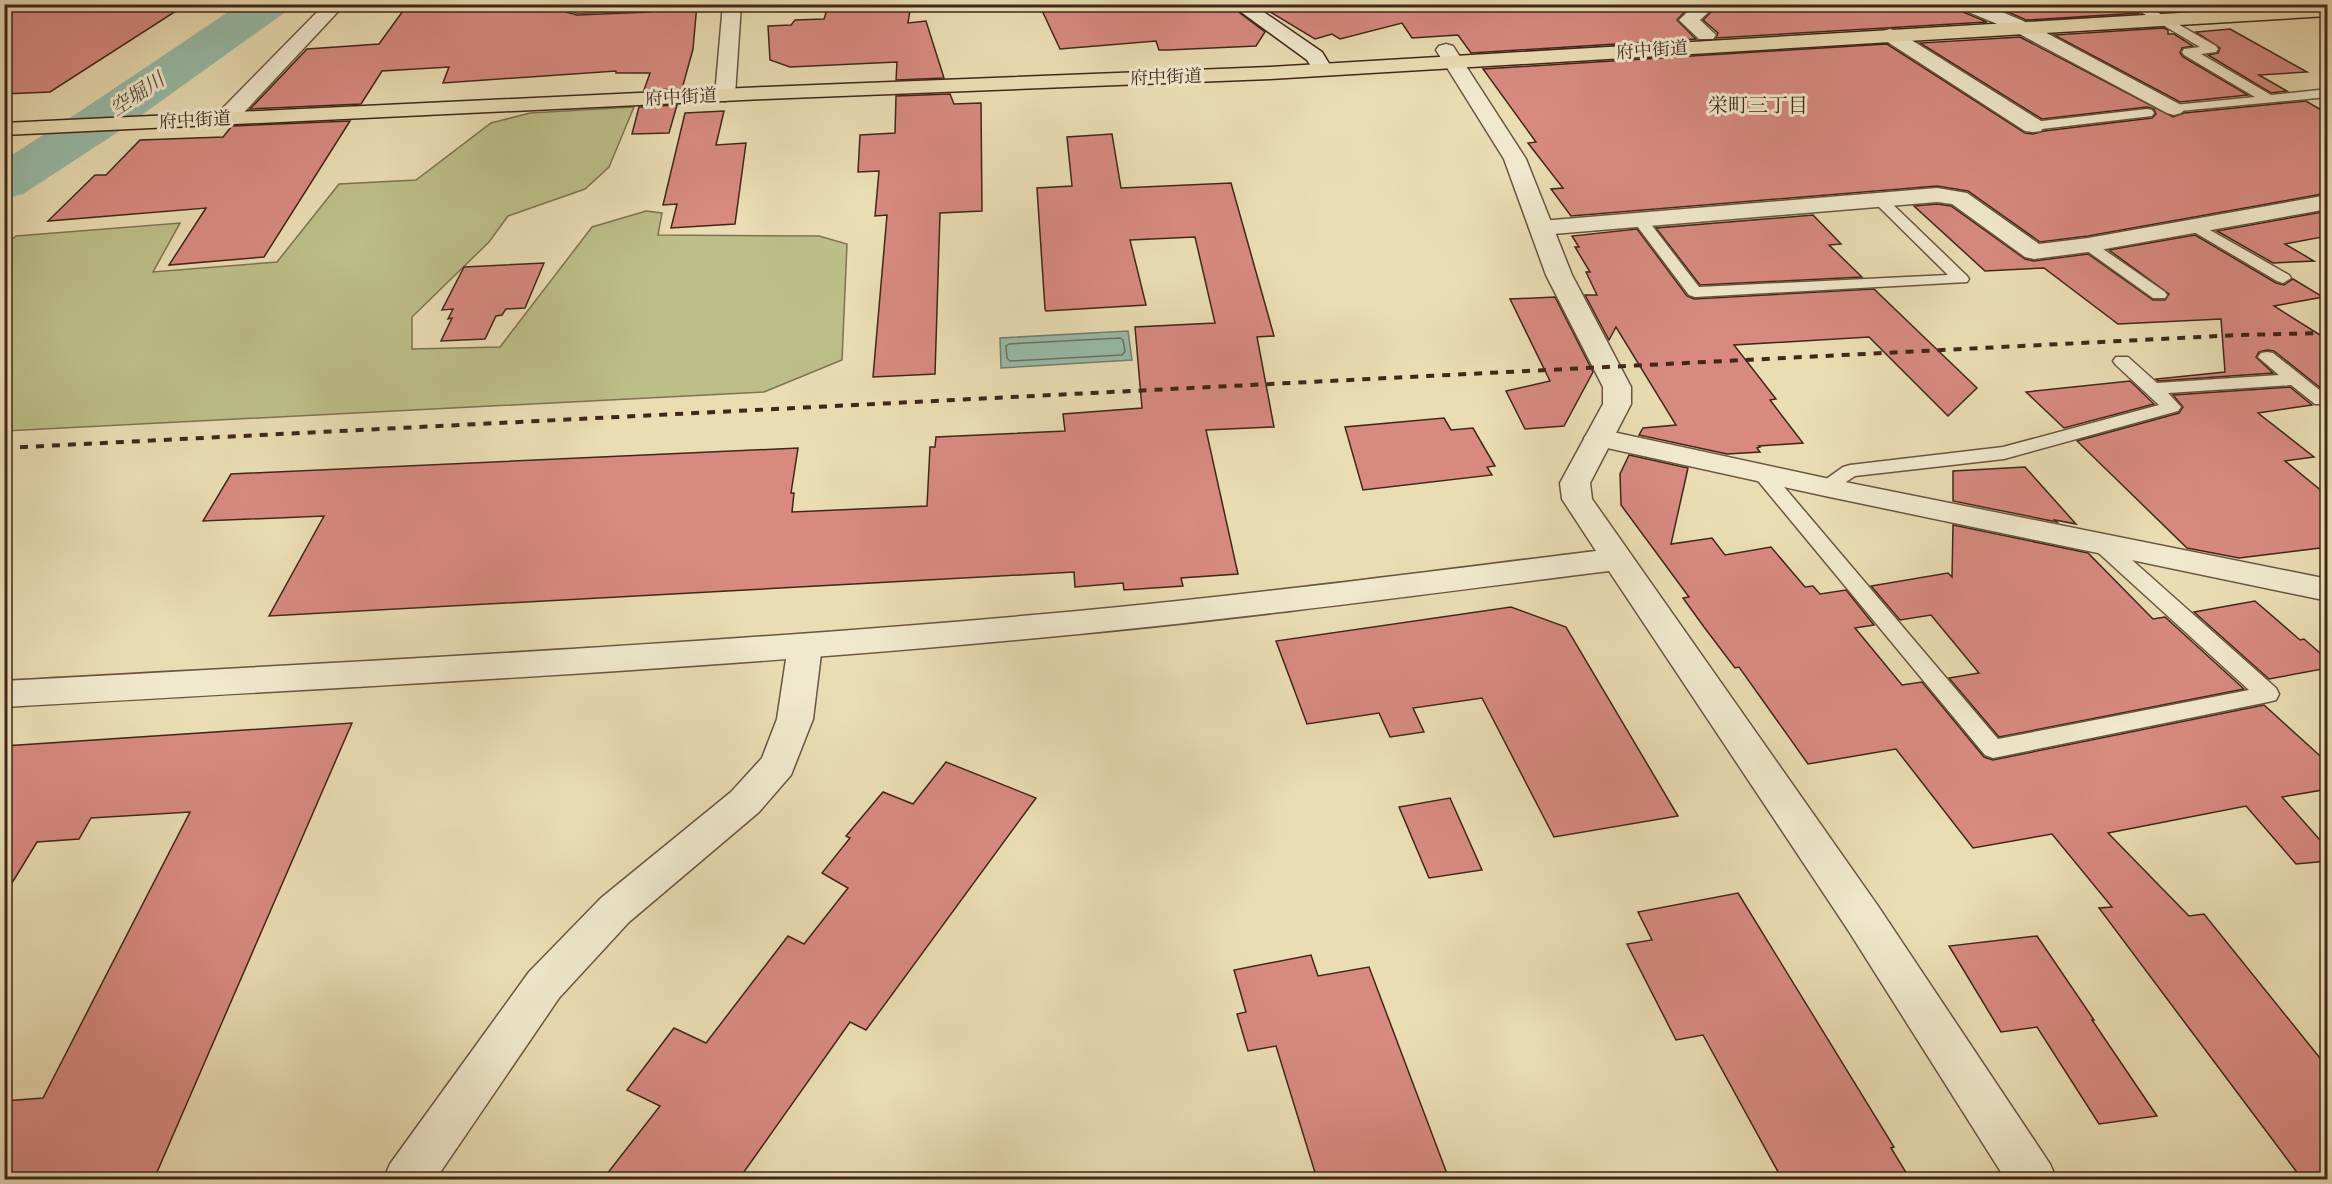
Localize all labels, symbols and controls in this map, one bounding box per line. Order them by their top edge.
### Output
street label: 府中街道 [1615,36,1689,63]
street label: 府中街道 [1130,64,1202,89]
water label: 空堀川 [105,65,171,122]
street label: 府中街道 [644,83,718,110]
district label: 栄町三丁目 [1708,92,1808,118]
street label: 府中街道 [158,106,232,133]

